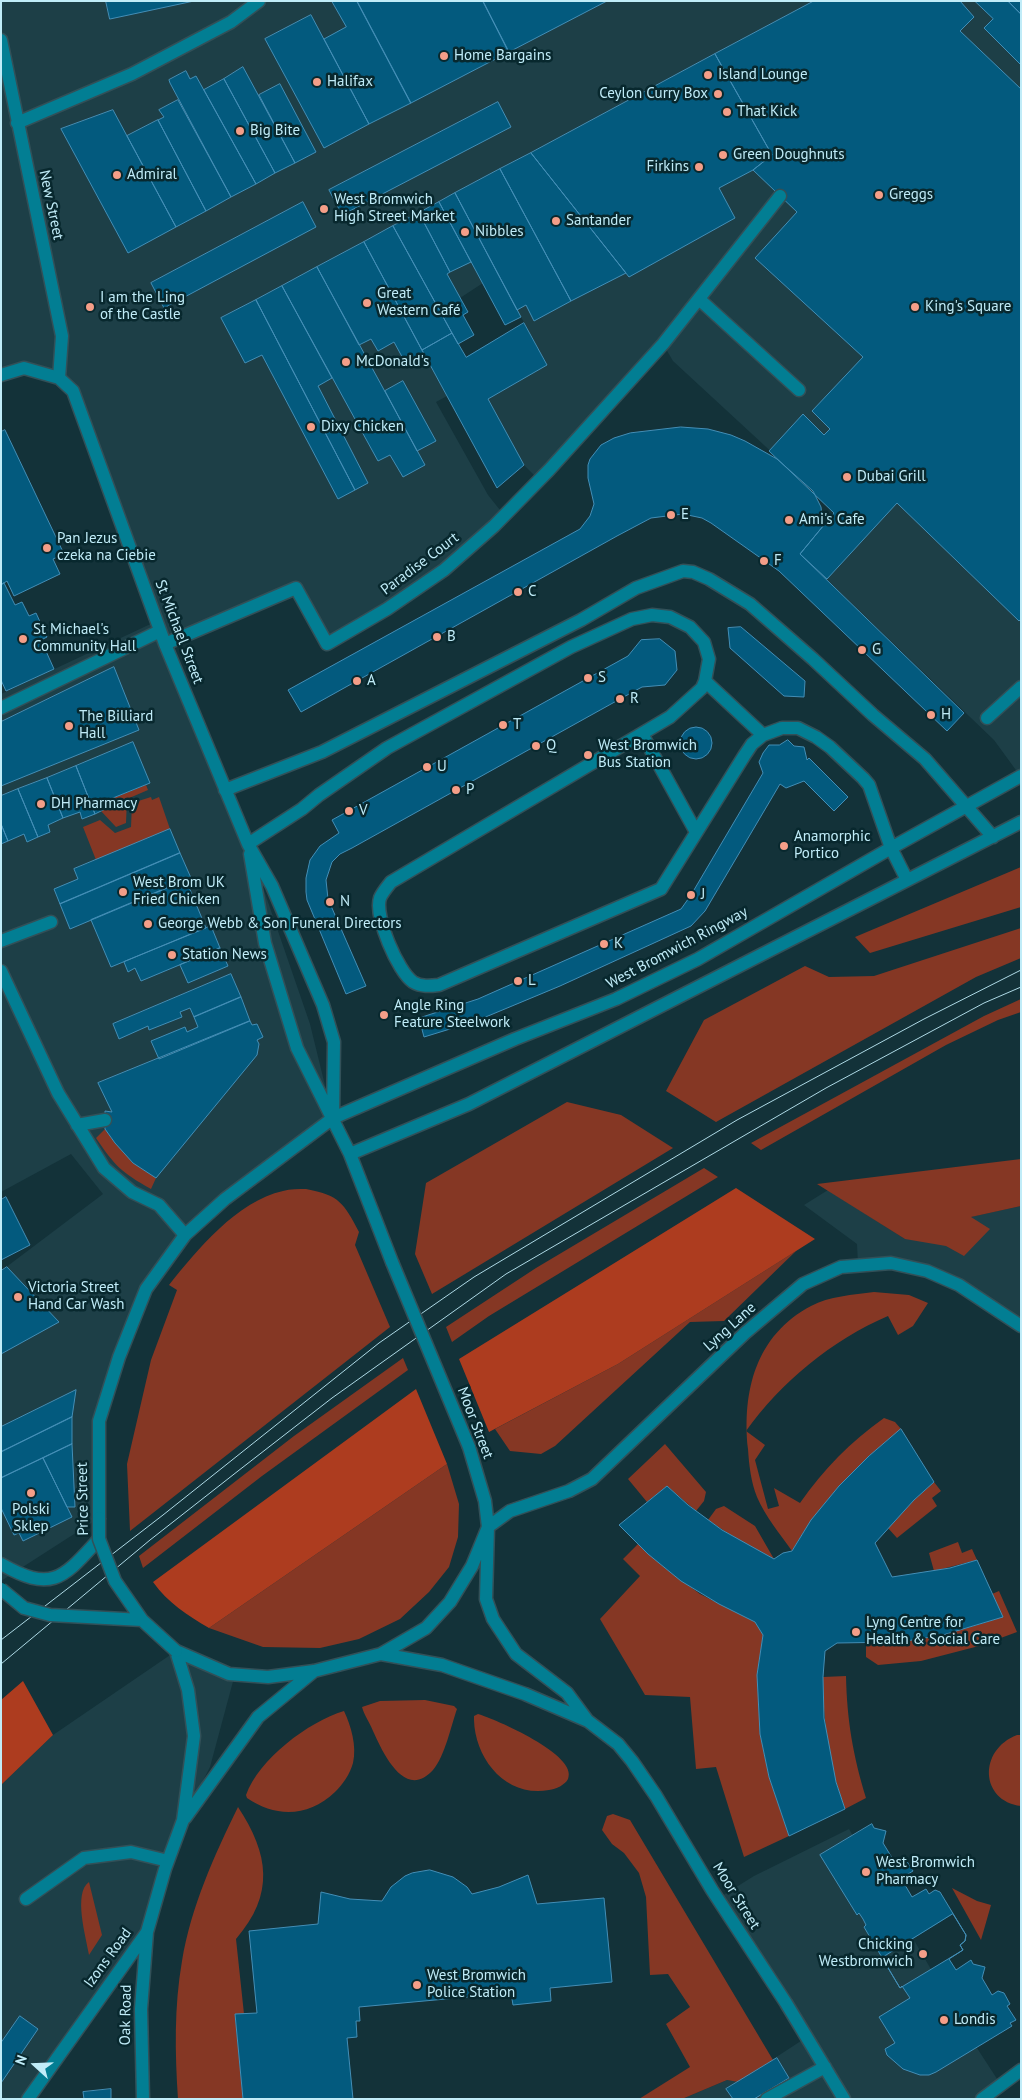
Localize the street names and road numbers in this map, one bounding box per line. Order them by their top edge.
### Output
street label: New Street [35,168,67,242]
street label: Paradise Court [378,529,462,599]
street label: St Michael Street [151,578,207,686]
street label: West Bromwich Ringway [603,903,751,993]
street label: Lyng Lane [700,1299,760,1355]
street label: Moor Street [453,1385,497,1461]
street label: Price Street [73,1462,93,1536]
street label: Moor Street [708,1859,764,1933]
street label: Izons Road [80,1925,136,1991]
street label: Oak Road [116,1985,136,2045]

